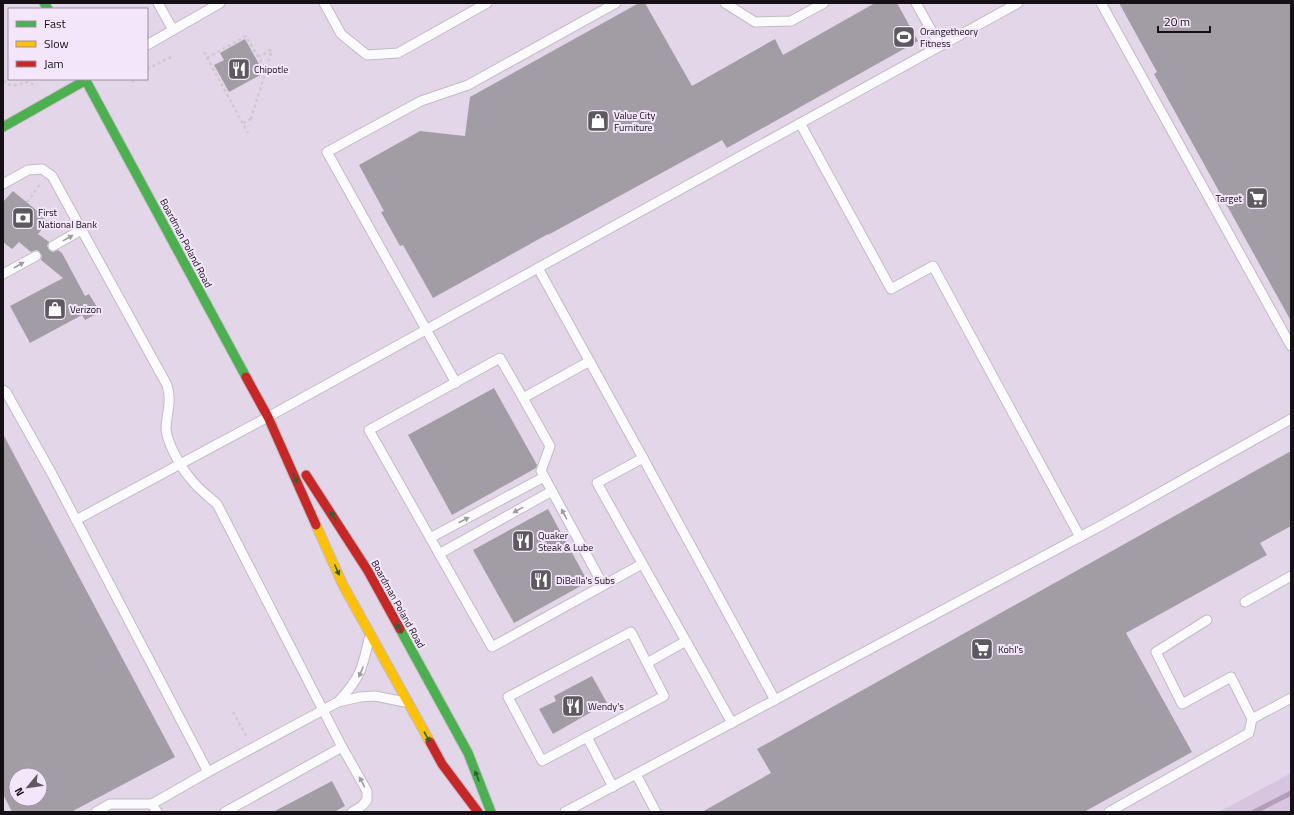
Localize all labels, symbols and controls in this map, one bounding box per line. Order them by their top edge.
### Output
legend [8,8,148,80]
scale bar [1158,8,1210,34]
text: 20 m [1164,12,1190,31]
text: Fast [44,14,67,33]
sports icon: Orangetheory Fitness [891,24,917,50]
place label: Orangetheory Fitness [920,24,978,51]
text: Slow [44,34,69,53]
text: Jam [44,54,64,73]
restaurant icon: Chipotle [226,56,252,82]
place label: Chipotle [254,62,288,77]
shop icon: Value City Furniture [585,108,611,134]
place label: Value City Furniture [614,108,656,135]
supermarket icon: Target [1244,185,1270,211]
place label: Target [1216,191,1242,206]
street label: Boardman Poland Road [156,196,216,290]
bank icon: First National Bank [10,205,36,231]
place label: First National Bank [38,205,97,232]
one-way arrow [62,234,74,241]
one-way arrow [14,262,25,269]
shop icon: Verizon [42,296,68,322]
place label: Verizon [70,302,101,317]
one-way arrow [292,472,299,484]
one-way arrow [512,506,524,513]
one-way arrow [561,508,568,520]
one-way arrow [329,510,336,522]
one-way arrow [459,516,470,523]
restaurant icon: Quaker Steak & Lube [510,528,536,554]
place label: Quaker Steak & Lube [538,528,593,555]
street label: Boardman Poland Road [367,557,429,651]
one-way arrow [334,564,340,576]
restaurant icon: DiBella's Subs [528,567,554,593]
place label: DiBella's Subs [556,573,615,588]
one-way arrow [396,622,403,634]
supermarket icon: Kohl's [969,636,995,662]
place label: Kohl's [998,642,1024,657]
one-way arrow [357,666,363,678]
restaurant icon: Wendy's [560,693,586,719]
place label: Wendy's [588,699,624,714]
one-way arrow [423,731,430,743]
north arrow [8,767,48,807]
one-way arrow [473,769,479,781]
one-way arrow [359,776,366,788]
text: N [10,785,28,799]

